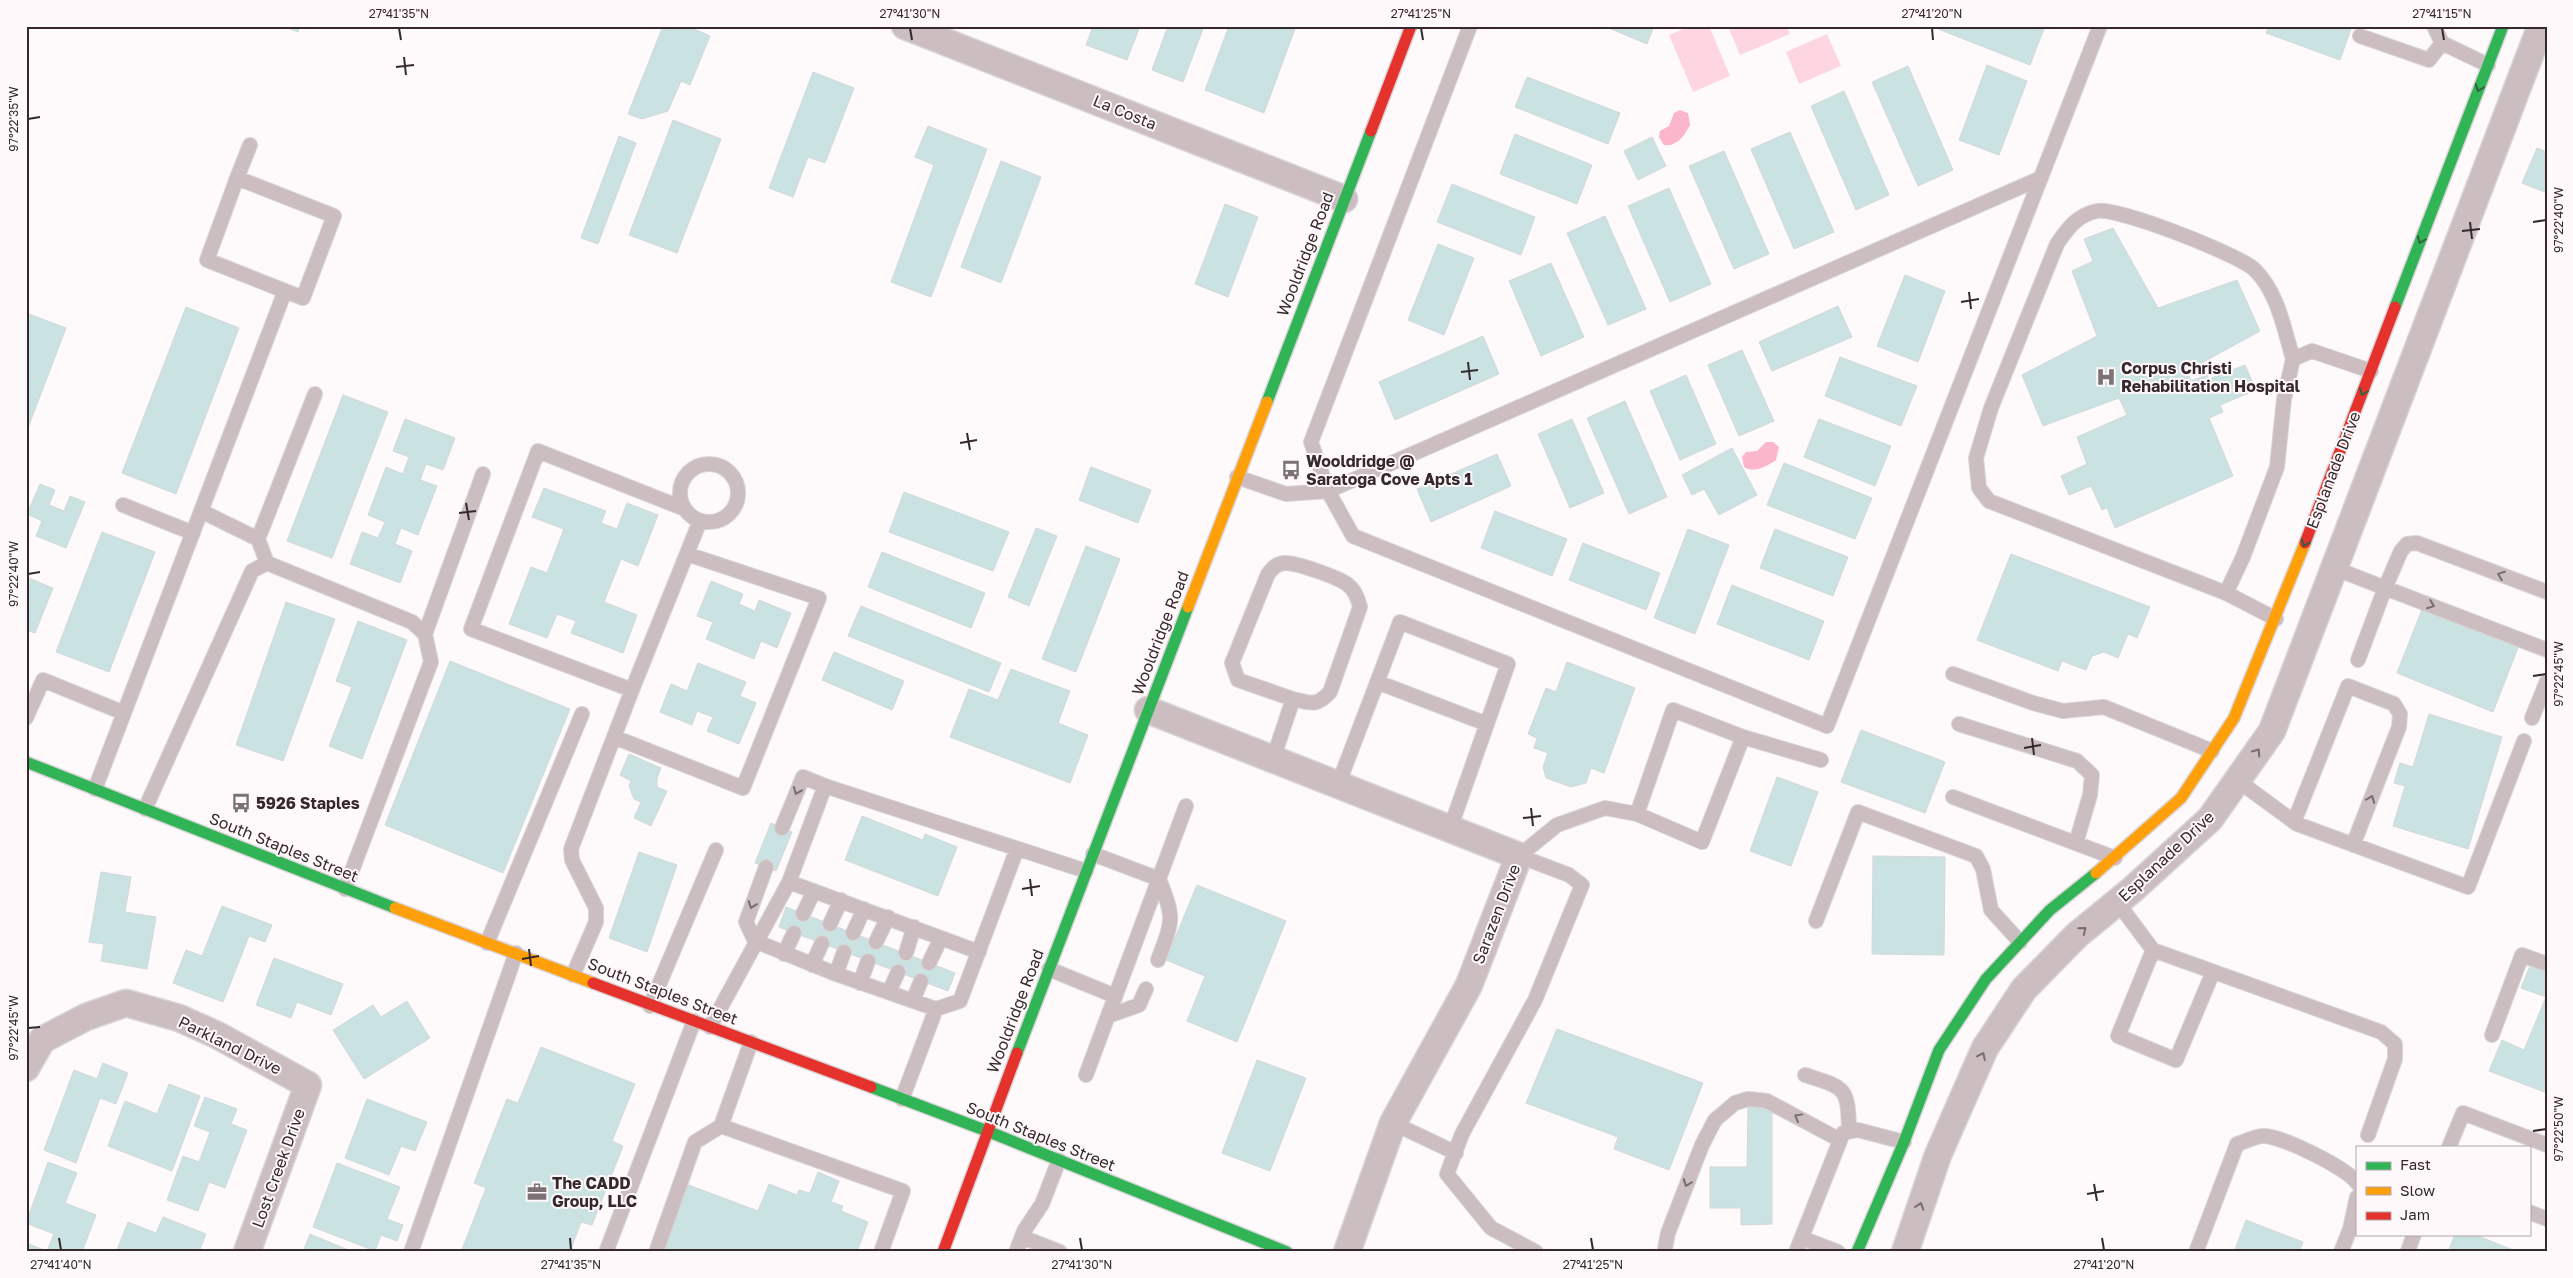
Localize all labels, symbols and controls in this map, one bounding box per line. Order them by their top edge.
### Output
text: 27°41'35"N [369,6,429,21]
text: 27°41'30"N [880,6,940,21]
text: 27°41'25"N [1391,6,1451,21]
text: 27°41'20"N [1902,6,1962,21]
text: 27°41'15"N [2412,6,2472,21]
one-way arrow [2475,83,2485,92]
text: 97°22'35"W [6,86,21,152]
street label: La Costa [1090,90,1160,134]
text: 97°22'40"W [2551,186,2566,253]
street label: Wooldridge Road [1272,189,1338,319]
one-way arrow [2417,235,2427,244]
place label: Corpus Christi Rehabilitation Hospital [2121,358,2301,396]
hospital icon: Corpus Christi Rehabilitation Hospital [2095,366,2117,388]
one-way arrow [2359,387,2369,396]
street label: Esplanade Drive [2301,409,2365,531]
place label: Wooldridge @ Saratoga Cove Apts 1 [1306,451,1472,489]
bus stop icon: Wooldridge @ Saratoga Cove Apts 1 [1280,459,1302,481]
one-way arrow [2301,539,2311,547]
text: 97°22'40"W [6,540,21,607]
street label: Wooldridge Road [1127,568,1193,698]
one-way arrow [2497,571,2506,581]
one-way arrow [2426,599,2435,609]
text: 97°22'45"W [2551,641,2566,707]
one-way arrow [2251,748,2260,758]
one-way arrow [793,786,803,795]
bus stop icon: 5926 Staples [230,792,252,814]
place label: 5926 Staples [256,793,360,813]
one-way arrow [2364,795,2375,804]
street label: Esplanade Drive [2114,806,2218,906]
street label: South Staples Street [207,808,361,886]
street label: Sarazen Drive [1468,861,1524,967]
one-way arrow [748,900,758,908]
one-way arrow [2077,927,2086,935]
street label: Wooldridge Road [982,946,1048,1076]
street label: South Staples Street [585,953,741,1029]
text: 97°22'45"W [6,995,21,1061]
street label: Parkland Drive [175,1011,285,1079]
one-way arrow [1976,1052,1986,1061]
text: 97°22'50"W [2551,1096,2566,1162]
street label: South Staples Street [964,1097,1118,1175]
street label: Lost Creek Drive [247,1106,309,1230]
one-way arrow [1794,1113,1803,1123]
legend [2356,1146,2530,1236]
text: Fast [2400,1155,2431,1173]
place label: The CADD Group, LLC [552,1173,637,1211]
one-way arrow [1683,1178,1693,1187]
office icon: The CADD Group, LLC [526,1181,548,1203]
text: Slow [2400,1181,2435,1199]
one-way arrow [1914,1202,1924,1210]
text: Jam [2400,1205,2430,1223]
text: 27°41'40"N [30,1257,92,1272]
text: 27°41'35"N [541,1257,601,1272]
text: 27°41'30"N [1052,1257,1112,1272]
text: 27°41'25"N [1563,1257,1623,1272]
text: 27°41'20"N [2074,1257,2134,1272]

